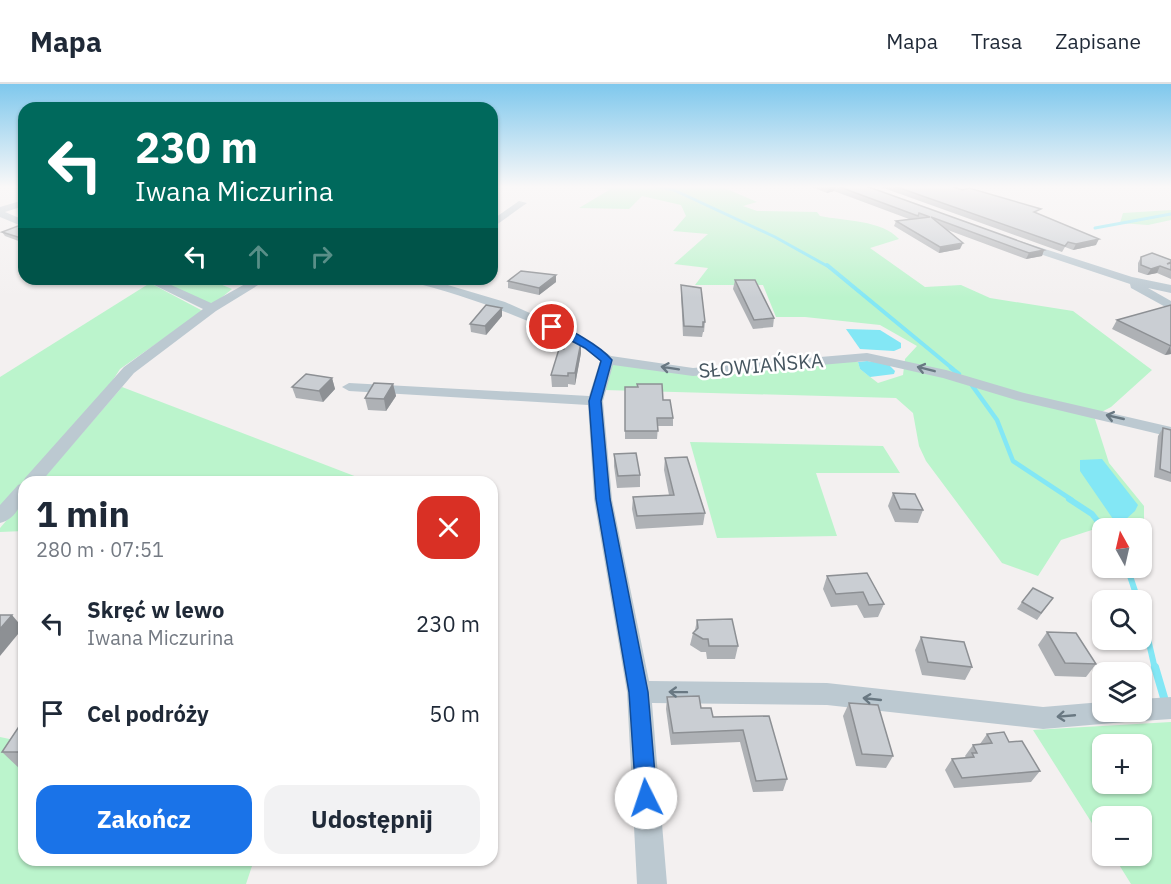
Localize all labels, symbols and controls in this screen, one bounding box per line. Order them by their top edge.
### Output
text: Mapa [30,23,102,60]
text: Mapa [886,27,938,55]
text: Trasa [971,27,1022,55]
text: Zapisane [1055,27,1141,55]
text: 230 m [135,120,258,175]
icon: left [36,126,114,204]
text: Iwana Miczurina [135,173,333,208]
icon: left [179,240,212,273]
icon: ahead [242,240,275,273]
icon: right [305,240,338,273]
pin [526,301,577,352]
icon: arrive [535,310,568,343]
street label: SŁOWIAŃSKA [697,346,825,384]
one-way arrow [917,362,936,374]
one-way arrow [661,363,680,374]
one-way arrow [1105,410,1124,422]
text: 1 min [36,490,130,537]
button: close [417,496,480,559]
north arrow [1092,518,1152,578]
map controls [1092,518,1152,866]
text: 280 m · 07:51 [36,536,164,563]
button: search [1092,590,1152,650]
text: Skręć w lewo [87,595,224,624]
icon: left [36,607,69,640]
text: 230 m [416,609,480,638]
text: Iwana Miczurina [87,624,234,651]
button: layers [1092,662,1152,722]
one-way arrow [668,686,688,698]
one-way arrow [863,693,883,704]
icon: arrive [36,697,69,730]
text: Cel podróży [87,699,209,728]
text: 50 m [429,699,480,728]
one-way arrow [1057,710,1077,721]
button: + [1092,734,1152,794]
position arrow [614,766,678,830]
button: Zakończ [36,785,252,854]
button: Udostępnij [264,785,480,854]
button: − [1092,806,1152,866]

